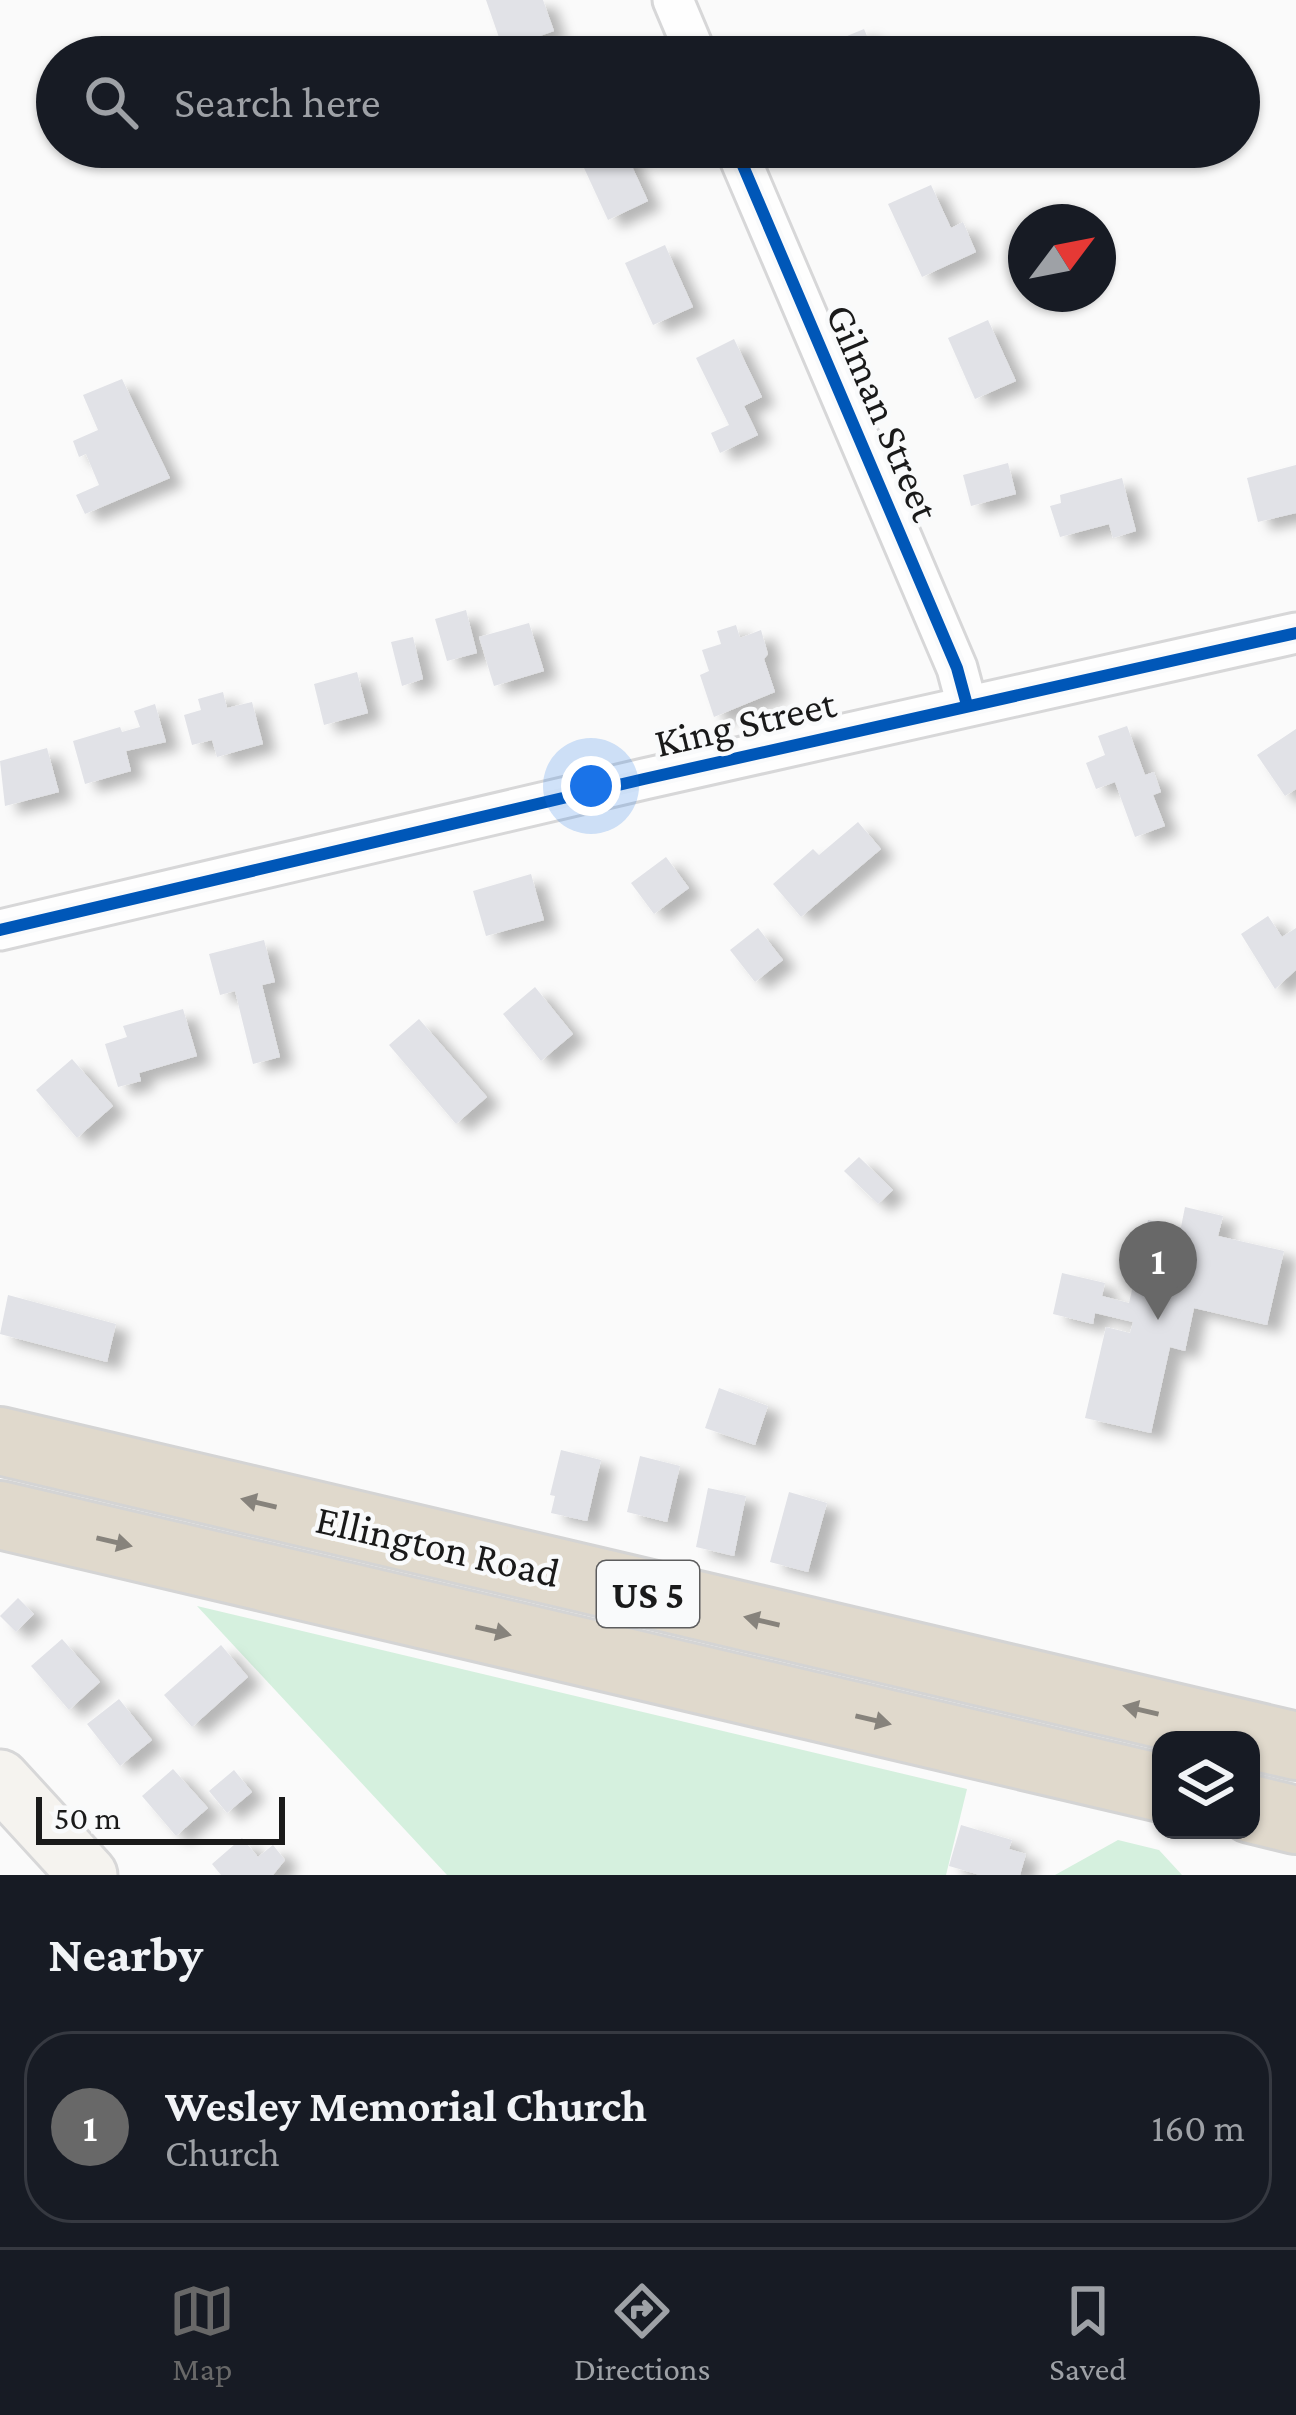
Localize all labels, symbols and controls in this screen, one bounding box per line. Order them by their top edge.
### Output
search box [36,36,1260,168]
icon: search [78,69,144,135]
text: Search here [174,77,381,127]
north arrow [1008,204,1116,312]
street label: Gilman Street [817,297,951,529]
street label: King Street [650,679,841,766]
your location [561,756,621,816]
pin: 1 [1119,1221,1197,1320]
one-way arrow [240,1492,278,1511]
street label: Ellington Road [311,1495,564,1596]
one-way arrow [95,1533,133,1552]
road number: US 5 [597,1561,699,1627]
one-way arrow [743,1611,780,1630]
one-way arrow [475,1622,512,1641]
one-way arrow [1123,1700,1160,1719]
one-way arrow [855,1711,892,1730]
map controls [1152,1731,1260,1839]
button: layers [1152,1731,1260,1839]
scale bar [36,1791,285,1844]
text: 50 m [54,1799,121,1836]
text: Nearby [48,1925,203,1982]
text: Wesley Memorial Church [165,2081,647,2131]
text: 1 [83,2106,97,2149]
text: 160 m [1152,2106,1245,2149]
text: Church [165,2131,280,2174]
tab: Map [169,2278,235,2387]
tab: Directions [574,2278,711,2387]
tab: Saved [1049,2278,1127,2387]

